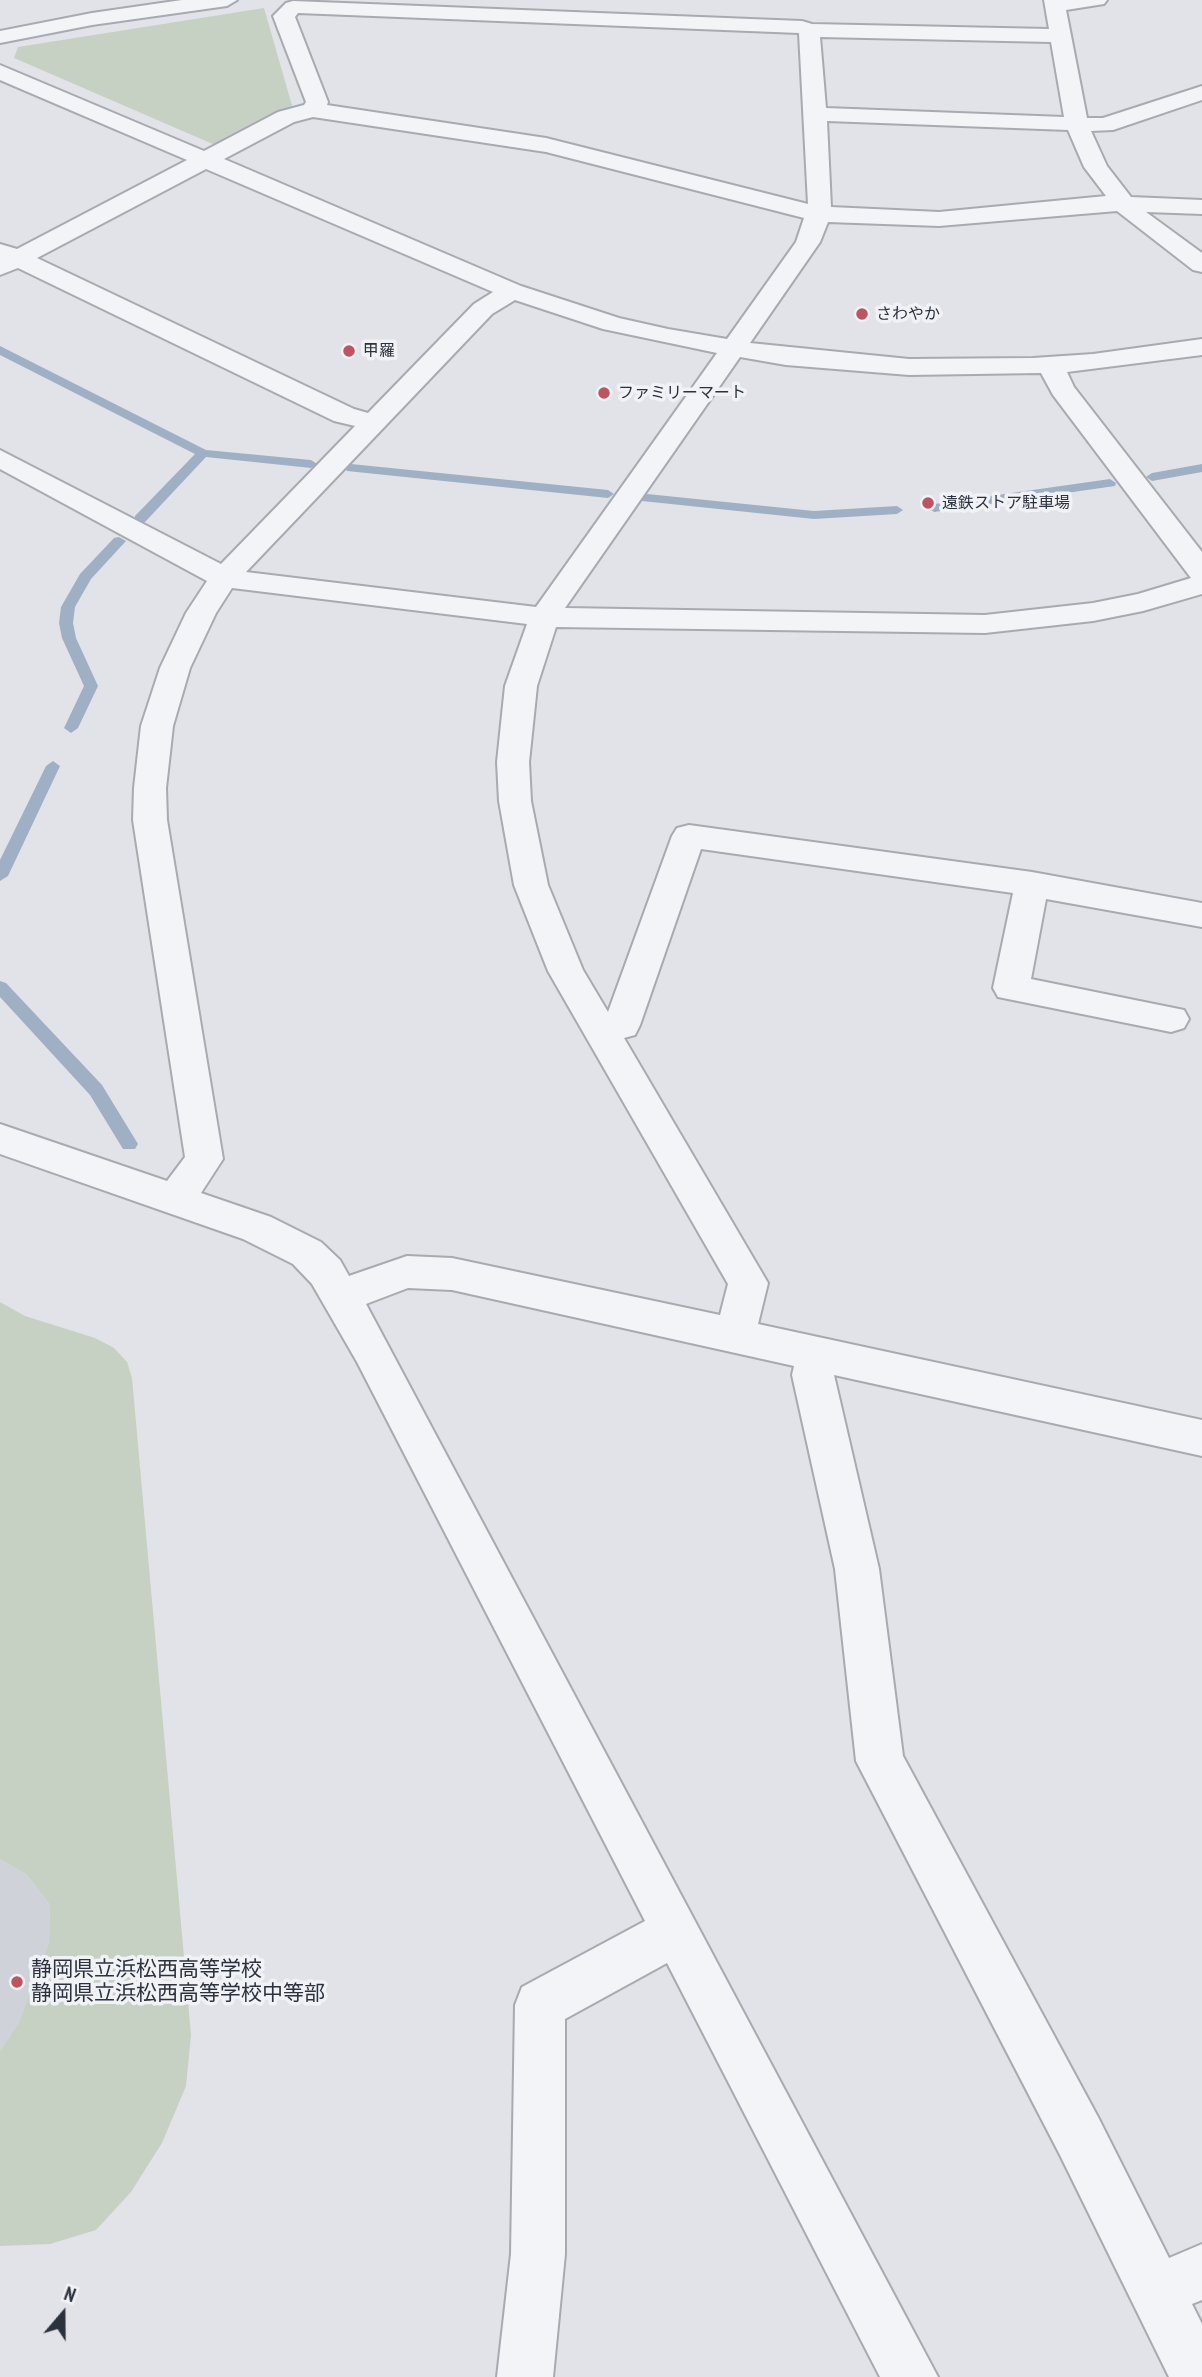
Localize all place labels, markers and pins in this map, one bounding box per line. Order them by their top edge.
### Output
place label: さわやか [876,304,940,324]
marker: さわやか [854,306,870,322]
place label: 甲羅 [363,341,395,361]
marker: 甲羅 [341,343,357,359]
place label: ファミリーマート [618,383,746,403]
marker: ファミリーマート [596,385,612,401]
place label: 遠鉄ストア駐車場 [942,493,1070,513]
marker: 遠鉄ストア駐車場 [920,495,936,511]
place label: 静岡県立浜松西高等学校 静岡県立浜松西高等学校中等部 [31,1957,325,2007]
marker: 静岡県立浜松西高等学校 静岡県立浜松西高等学校中等部 [9,1974,25,1990]

